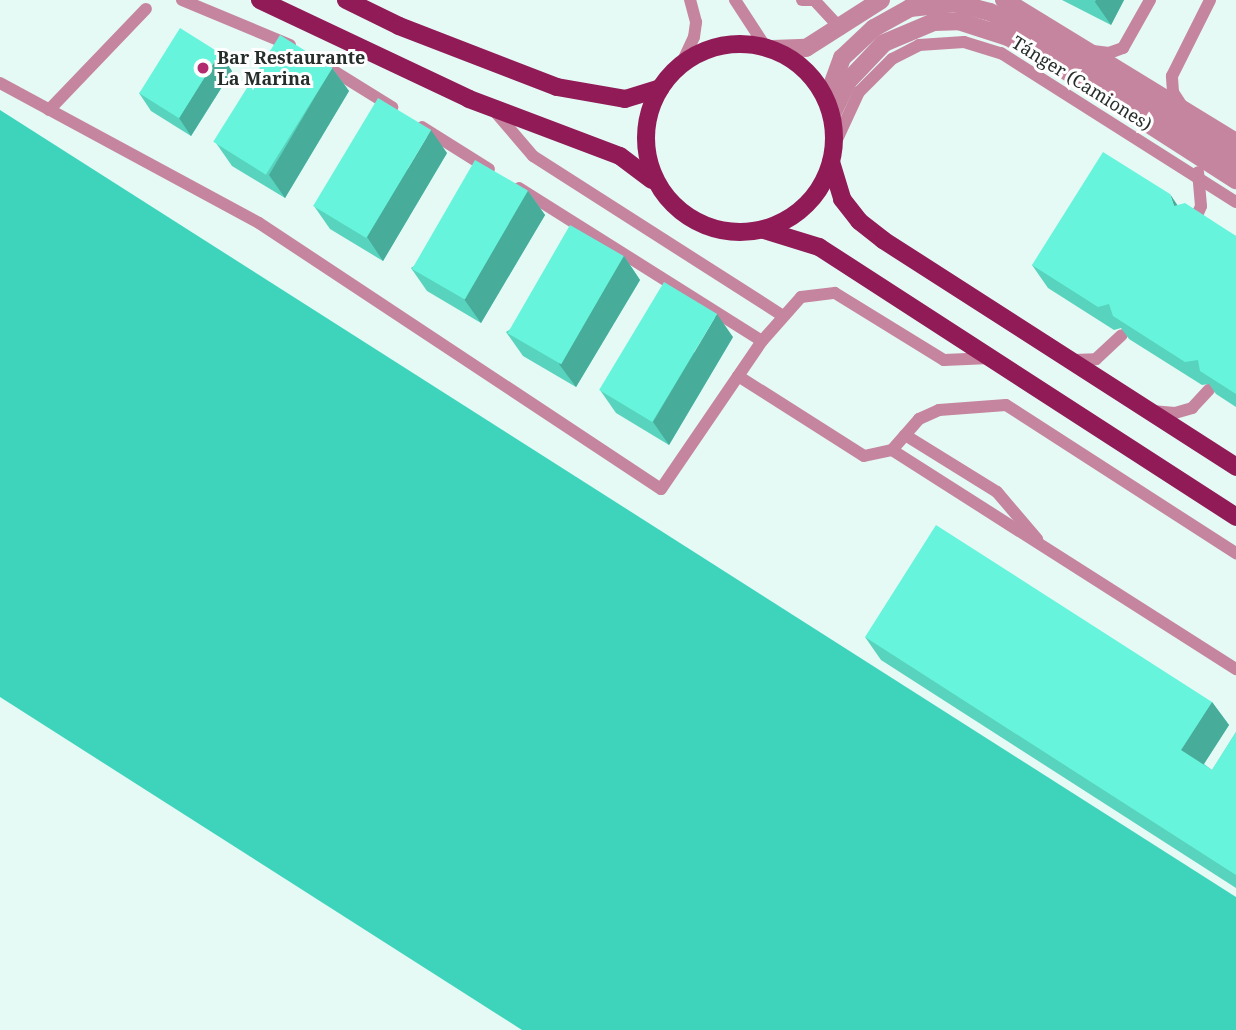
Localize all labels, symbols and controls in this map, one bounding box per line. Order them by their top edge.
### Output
street label: Tánger (Camiones) [1008,31,1156,135]
place label: Bar Restaurante La Marina [217,47,365,90]
marker: Bar Restaurante La Marina [195,60,211,76]

